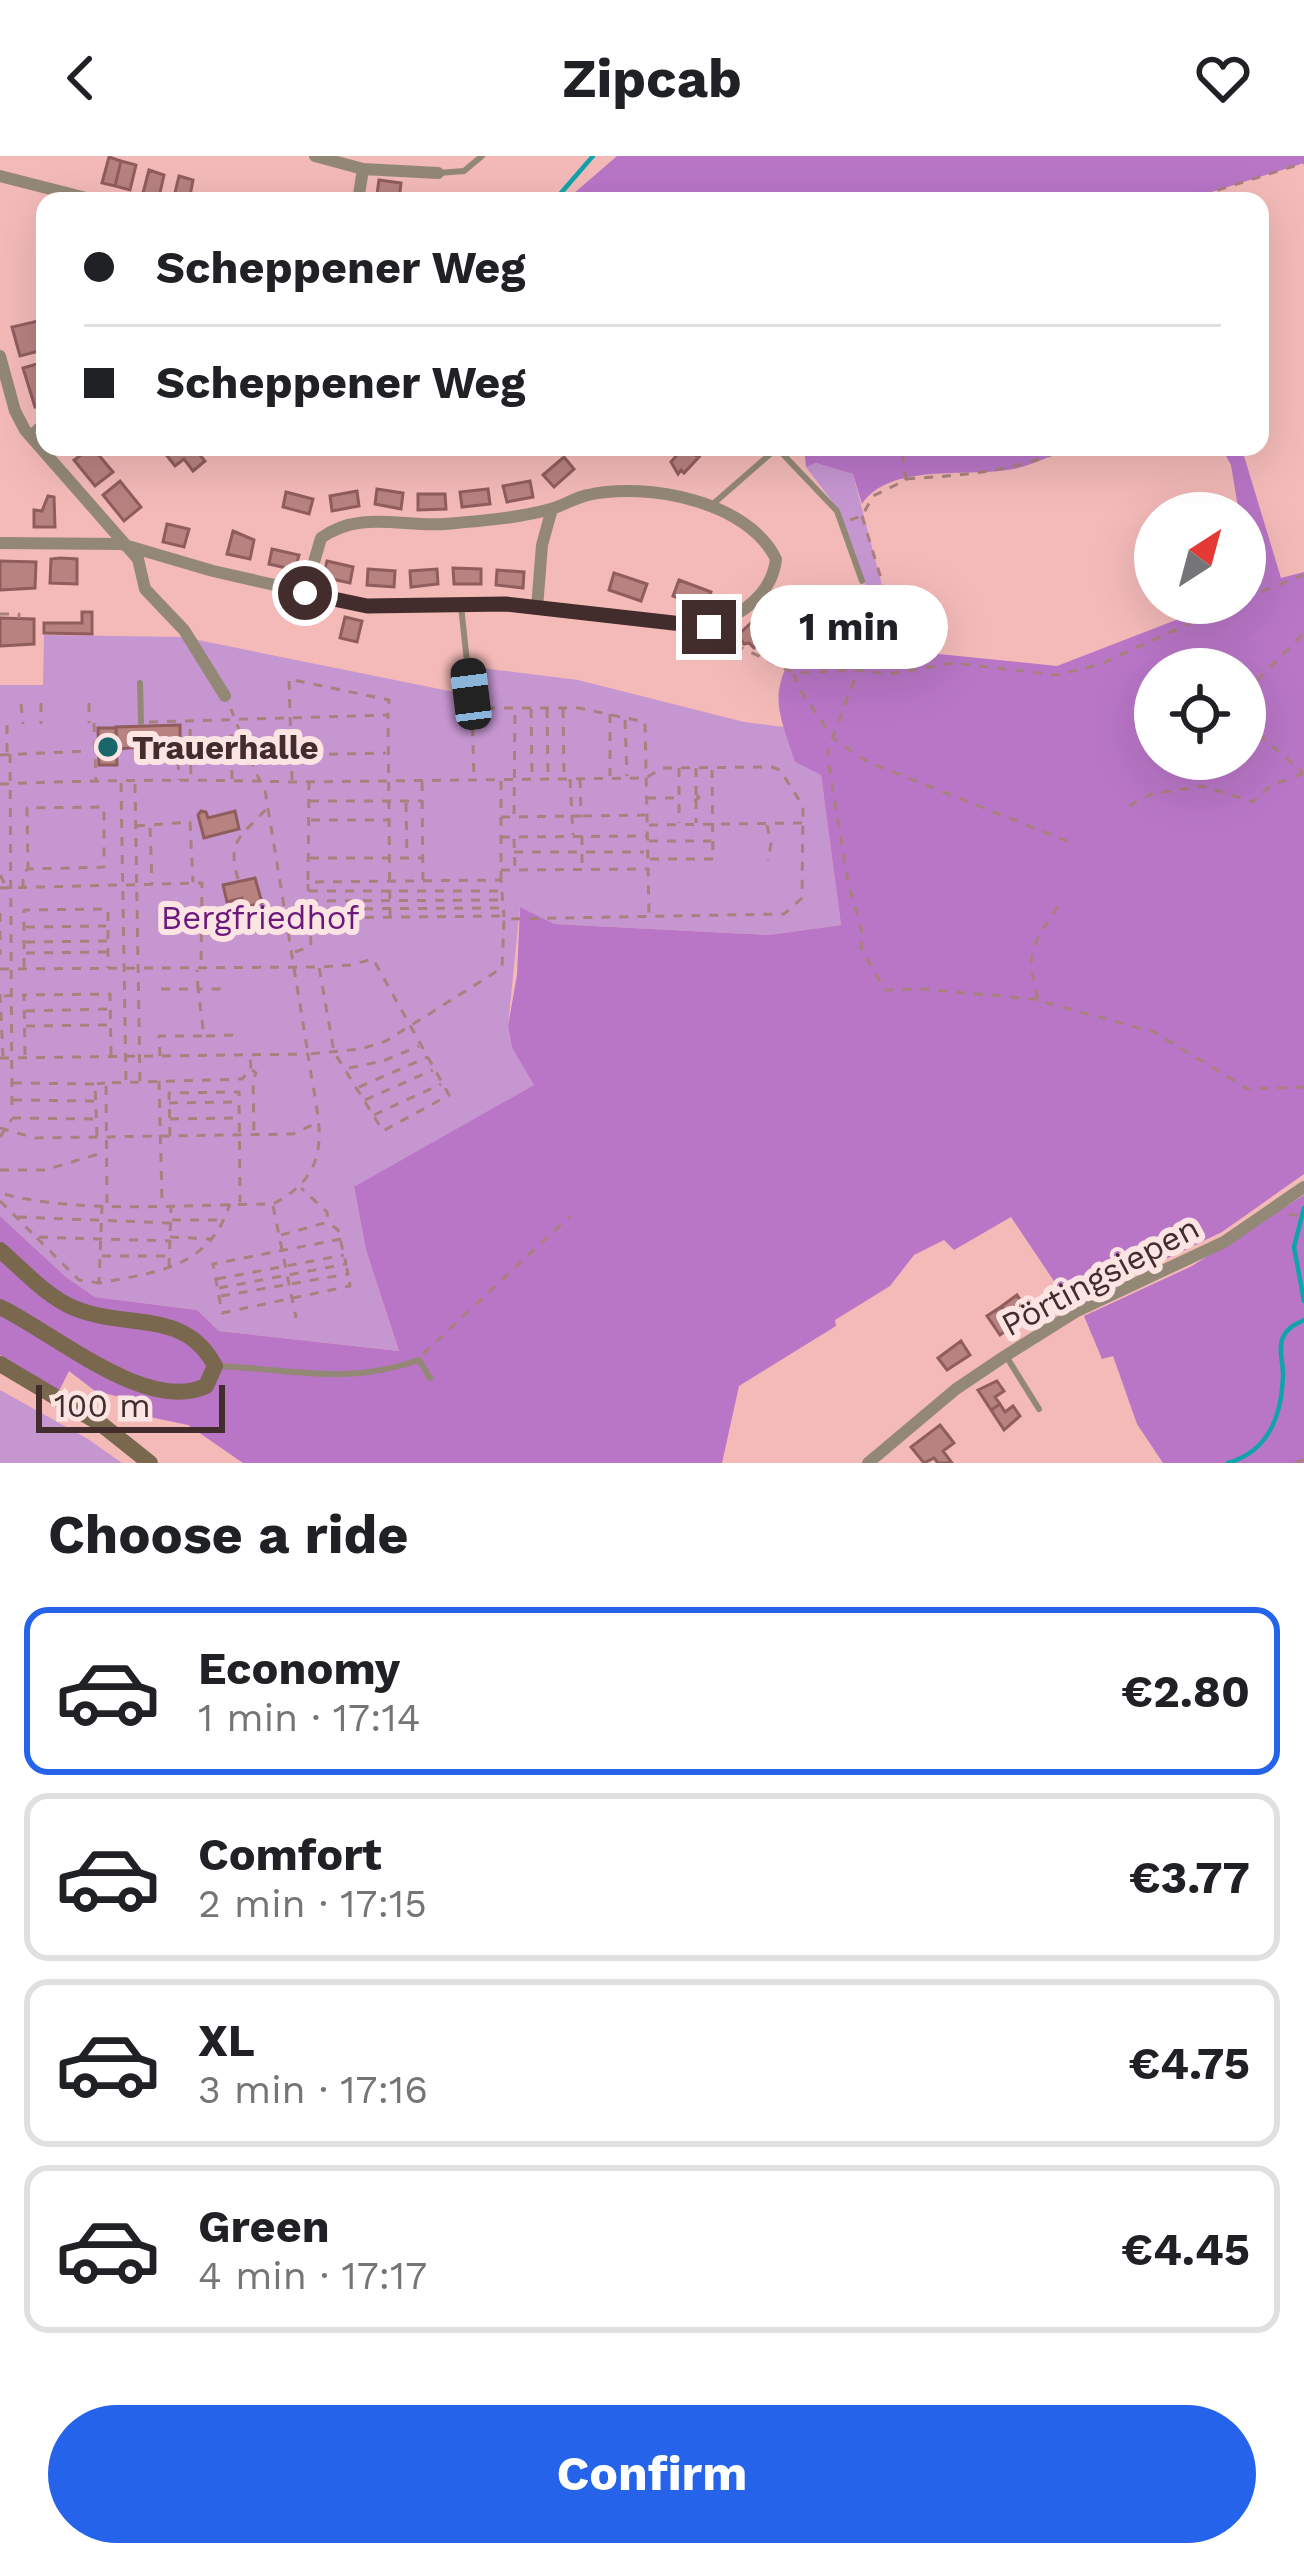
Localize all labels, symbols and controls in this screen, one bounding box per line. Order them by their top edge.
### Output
icon: back [48,45,114,111]
icon: heart [1190,45,1256,111]
text: Zipcab [562,47,742,110]
text: Scheppener Weg [156,241,525,294]
text: Scheppener Weg [156,356,525,409]
north arrow [1134,492,1266,624]
map controls [1134,492,1266,780]
route start [278,566,332,620]
callout: 1 min [751,585,949,669]
route end [682,600,736,654]
text: 1 min [799,604,899,649]
button: locate [1134,648,1266,780]
car [449,656,493,732]
place label: Trauerhalle [132,728,319,767]
marker: Trauerhalle [95,734,121,760]
park label: Bergfriedhof [161,898,359,937]
street label: Pörtingsiepen [995,1208,1205,1344]
scale bar [36,1379,225,1432]
text: 100 m [54,1386,151,1425]
text: Choose a ride [48,1503,409,1566]
icon: car [54,1637,162,1745]
text: Economy [198,1642,400,1695]
text: €2.80 [1121,1665,1250,1718]
text: 1 min · 17:14 [198,1695,421,1740]
icon: car [54,1823,162,1931]
text: Comfort [198,1828,382,1881]
text: €3.77 [1129,1851,1250,1904]
text: 2 min · 17:15 [198,1881,427,1926]
icon: car [54,2009,162,2117]
text: XL [198,2014,255,2067]
text: €4.75 [1129,2037,1250,2090]
text: 3 min · 17:16 [198,2067,428,2112]
icon: car [54,2195,162,2303]
text: Green [198,2200,330,2253]
text: €4.45 [1121,2223,1250,2276]
text: 4 min · 17:17 [198,2253,427,2298]
button: Confirm [48,2405,1256,2543]

